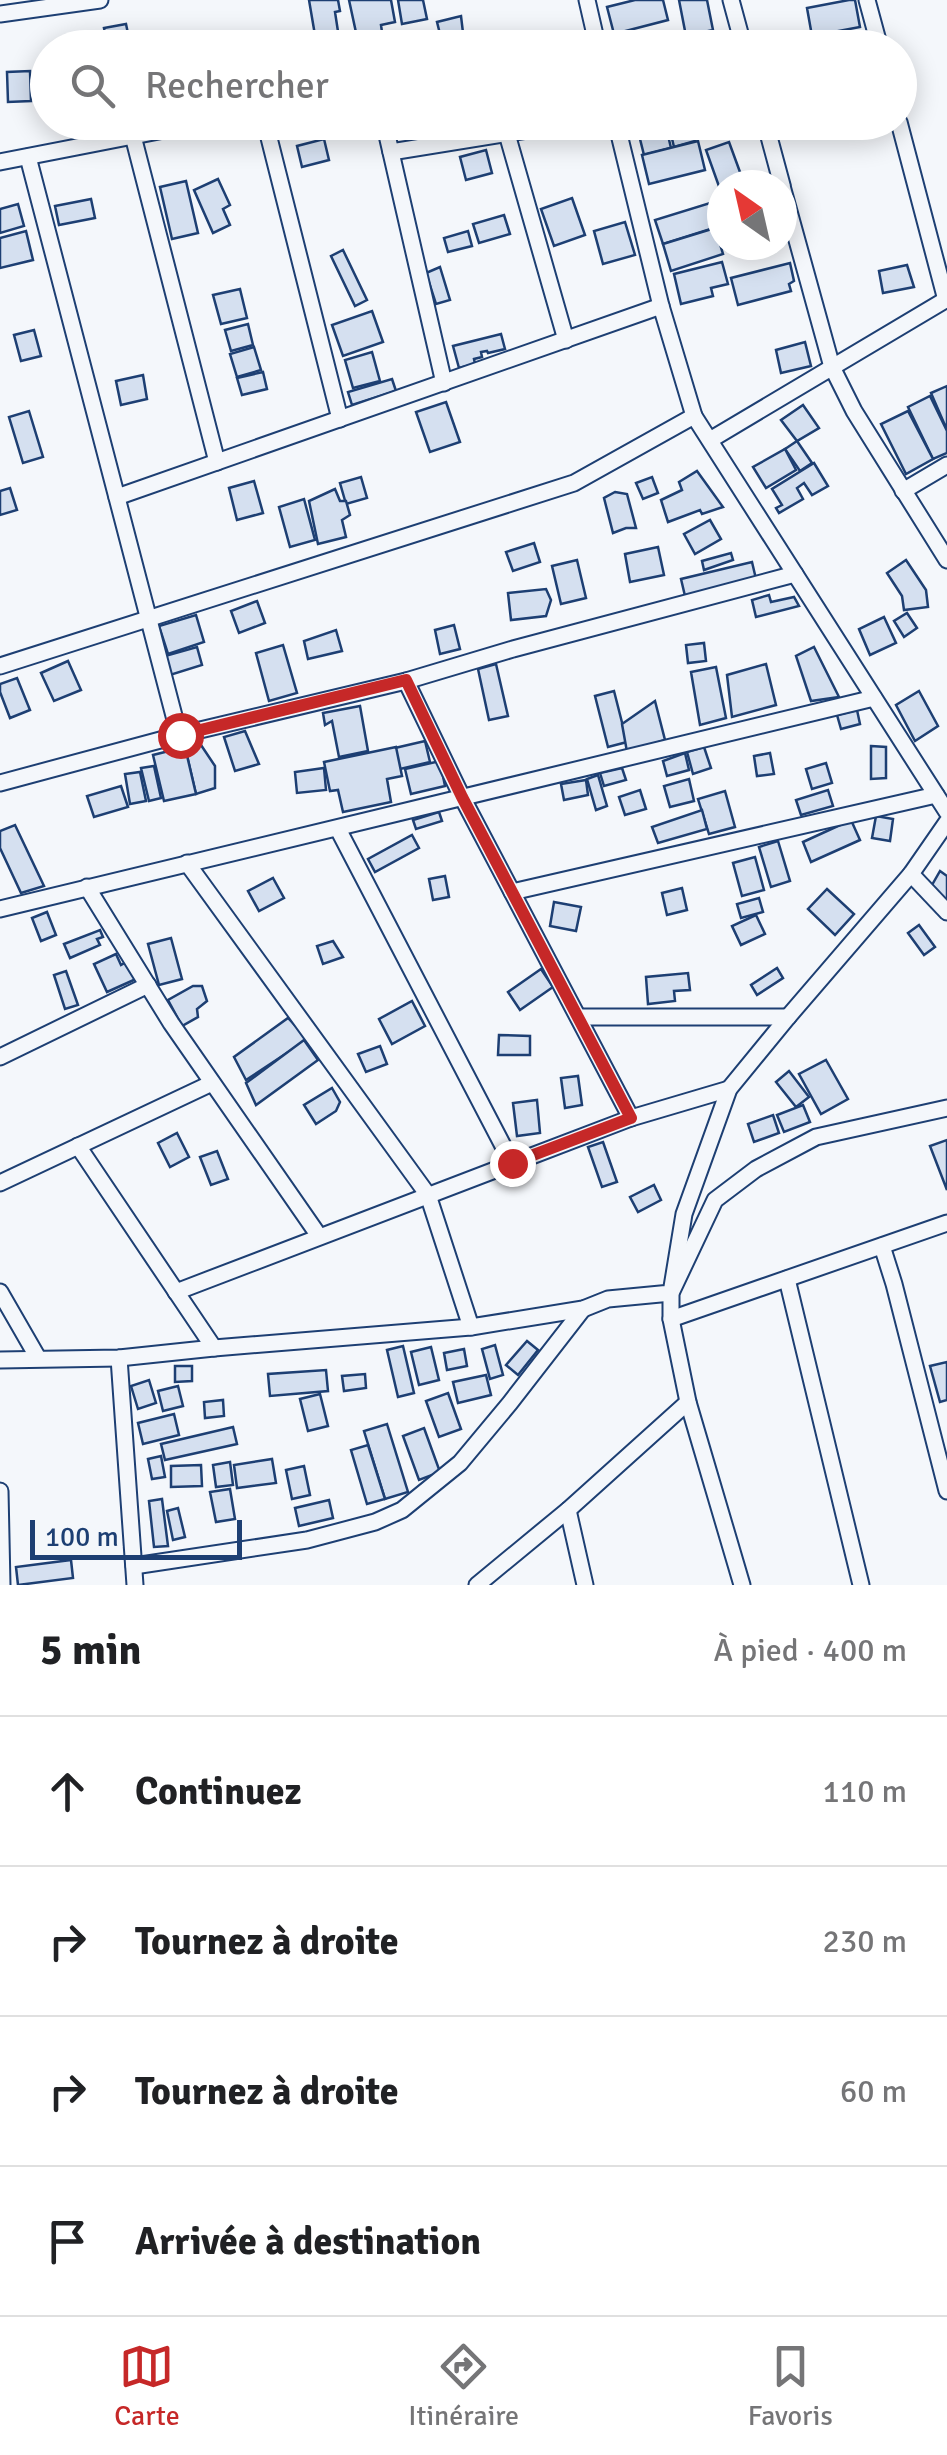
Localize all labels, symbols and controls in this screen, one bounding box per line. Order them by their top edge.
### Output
search box [30,30,917,140]
icon: search [65,58,120,113]
text: Rechercher [145,62,329,109]
north arrow [707,170,797,260]
route start [158,713,204,759]
route end [490,1141,536,1187]
scale bar [30,1515,242,1560]
text: 100 m [45,1520,119,1554]
text: 5 min [40,1625,141,1676]
text: À pied · 400 m [714,1631,907,1670]
icon: ahead [40,1764,95,1819]
text: Continuez [135,1768,302,1815]
text: 110 m [823,1772,907,1811]
icon: right [40,1914,95,1969]
text: Tournez à droite [135,1918,399,1965]
text: 230 m [823,1922,907,1961]
icon: right [40,2064,95,2119]
text: Tournez à droite [135,2068,399,2115]
text: 60 m [840,2072,907,2111]
icon: arrive [40,2214,95,2269]
text: Arrivée à destination [135,2218,481,2265]
tab: Carte [114,2339,180,2433]
tab: Itinéraire [408,2339,519,2433]
tab: Favoris [748,2339,833,2433]

